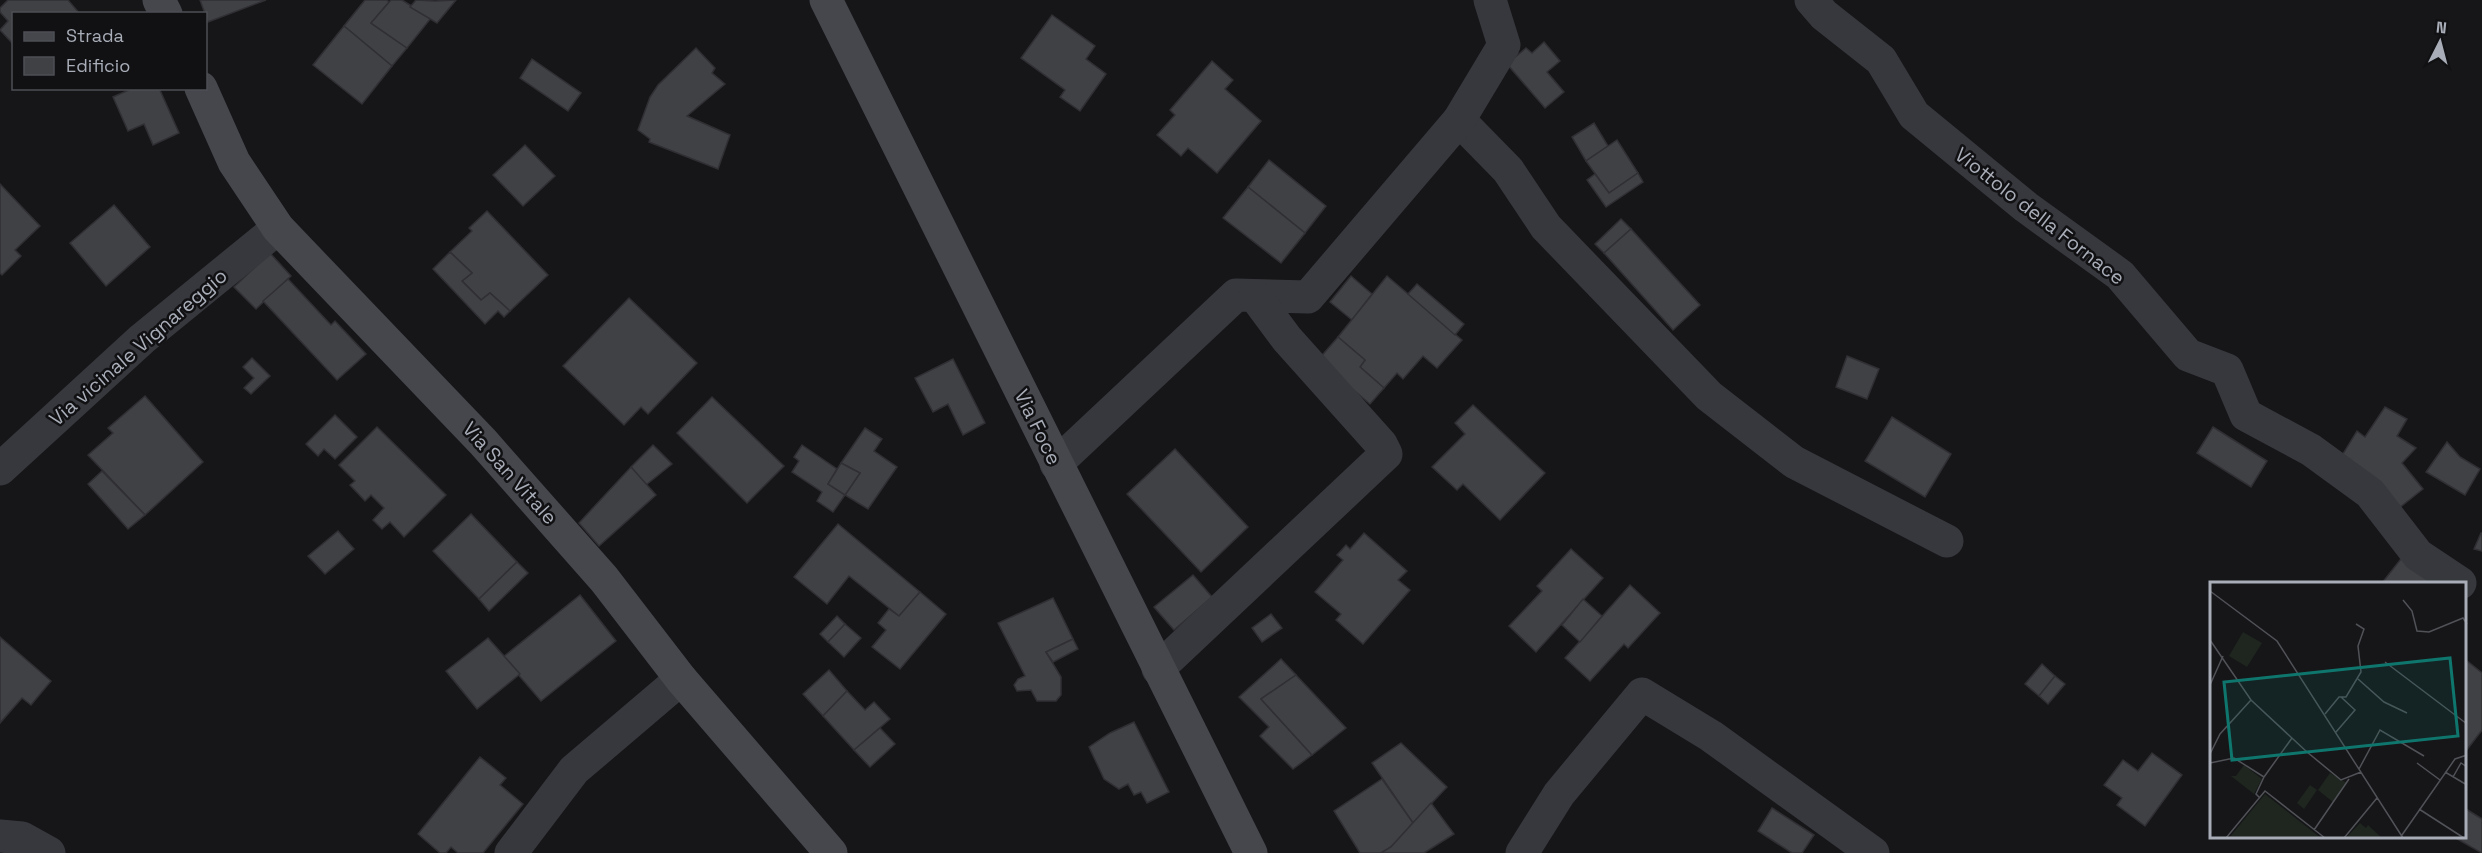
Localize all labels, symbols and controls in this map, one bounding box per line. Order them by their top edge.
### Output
legend [12,12,207,90]
north arrow [2410,12,2470,72]
text: N [2435,17,2448,39]
text: Strada [66,24,124,47]
text: Edificio [66,54,130,77]
street label: Viottolo della Fornace [1950,141,2130,291]
street label: Via vicinale Vignareggio [44,263,232,431]
street label: Via Foce [1009,385,1067,469]
street label: Via San Vitale [457,416,563,530]
inset map [2210,582,2467,838]

